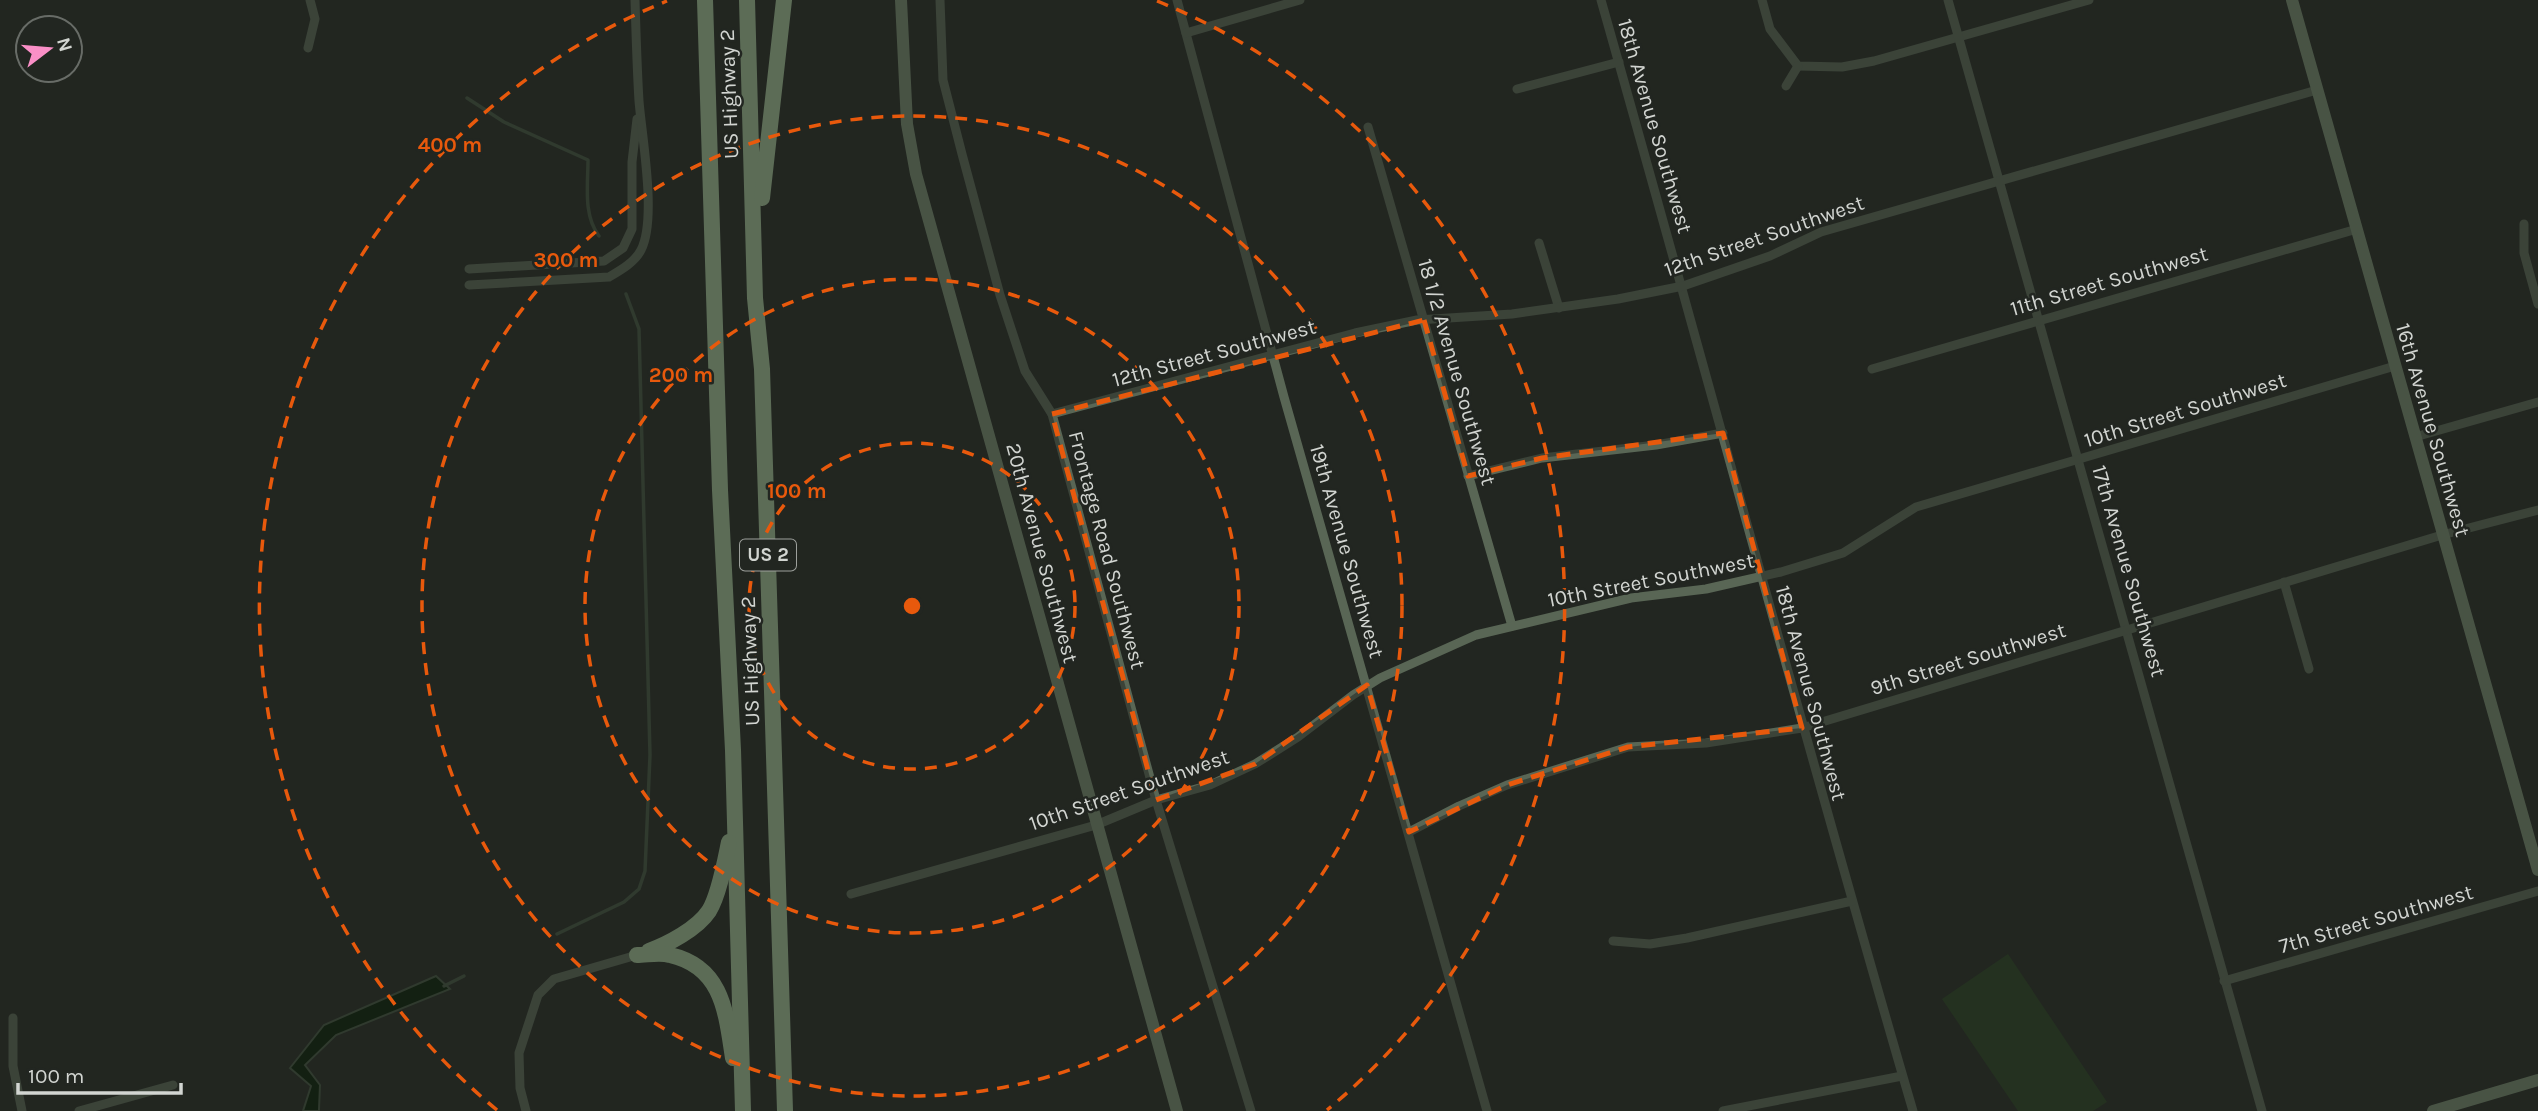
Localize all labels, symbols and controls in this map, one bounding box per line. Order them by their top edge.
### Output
north arrow [14,14,84,84]
street label: 18th Avenue Southwest [1613,16,1697,236]
street label: US Highway 2 [715,29,743,159]
text: N [52,35,77,54]
text: 400 m [418,133,482,157]
street label: 12th Street Southwest [1661,190,1867,281]
street label: 11th Street Southwest [2007,241,2211,321]
text: 300 m [534,248,598,272]
street label: 18 1/2 Avenue Southwest [1413,256,1501,488]
street label: 12th Street Southwest [1110,314,1318,392]
street label: 16th Avenue Southwest [2391,320,2475,540]
text: 200 m [649,363,713,387]
street label: 10th Street Southwest [2081,368,2289,452]
street label: Frontage Road Southwest [1064,428,1150,672]
street label: 20th Avenue Southwest [1001,440,1083,666]
street label: 19th Avenue Southwest [1305,441,1389,661]
street label: 17th Avenue Southwest [2087,463,2171,680]
text: 100 m [767,479,827,503]
road number: US 2 [740,540,796,570]
street label: 10th Street Southwest [1546,548,1756,612]
street label: 18th Avenue Southwest [1771,583,1851,803]
centre of rings [900,594,924,618]
street label: US Highway 2 [736,596,764,726]
street label: 9th Street Southwest [1868,618,2069,700]
street label: 10th Street Southwest [1026,744,1232,836]
street label: 7th Street Southwest [2276,880,2476,958]
scale bar [18,1052,180,1096]
text: 100 m [28,1064,85,1088]

